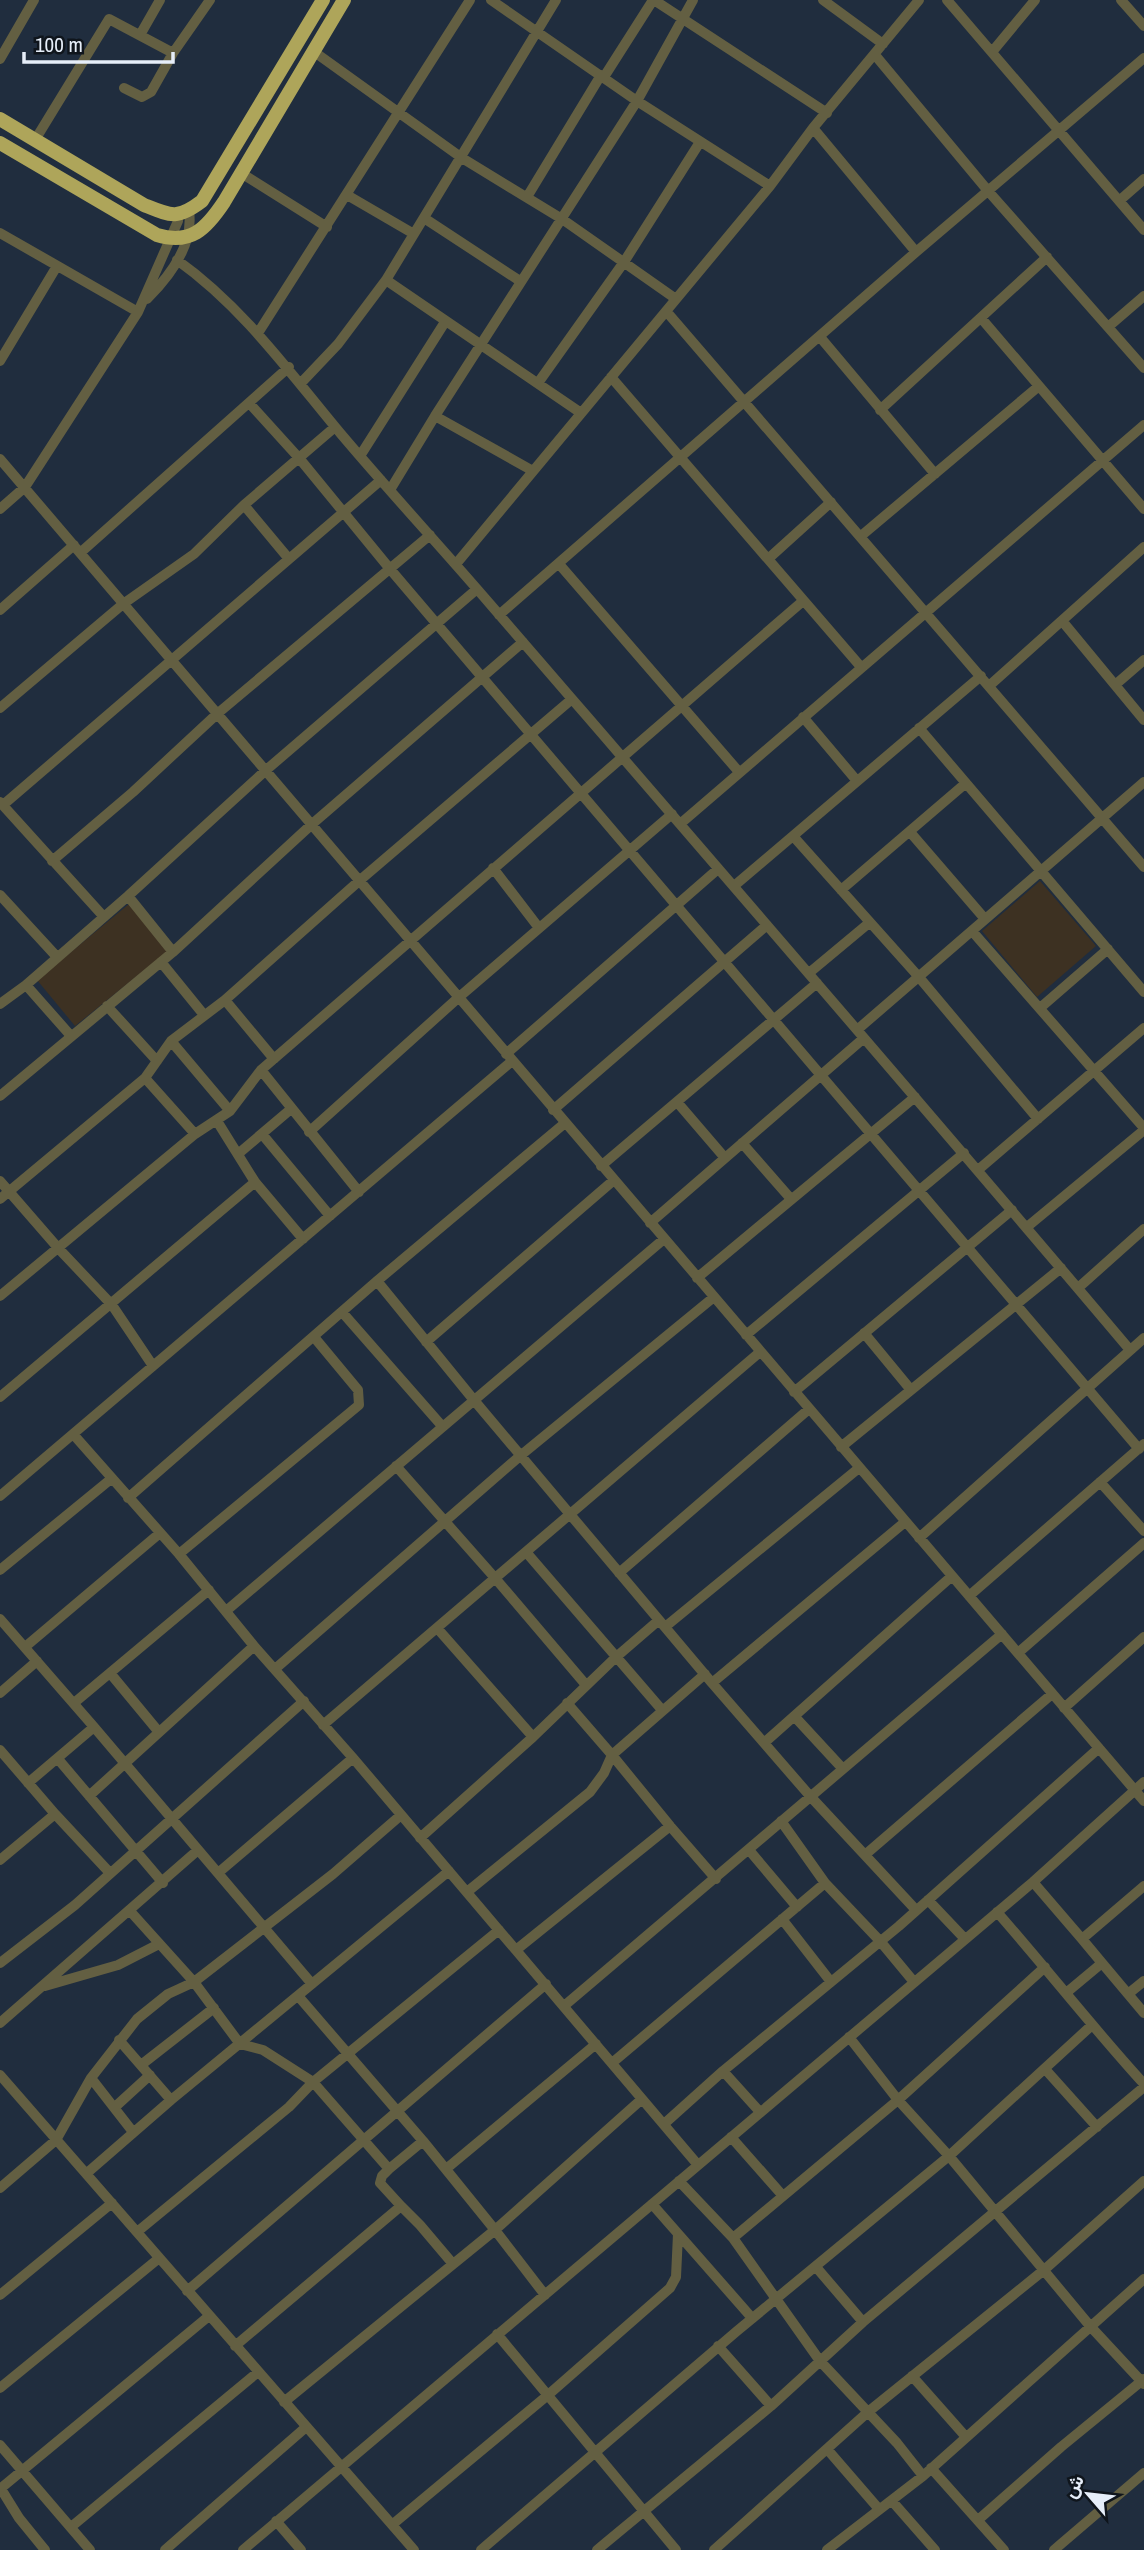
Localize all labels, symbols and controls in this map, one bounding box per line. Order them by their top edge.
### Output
scale bar [24,21,173,65]
text: 100 m [35,30,83,59]
north arrow [1053,2459,1123,2529]
text: ش [1056,2470,1090,2502]

